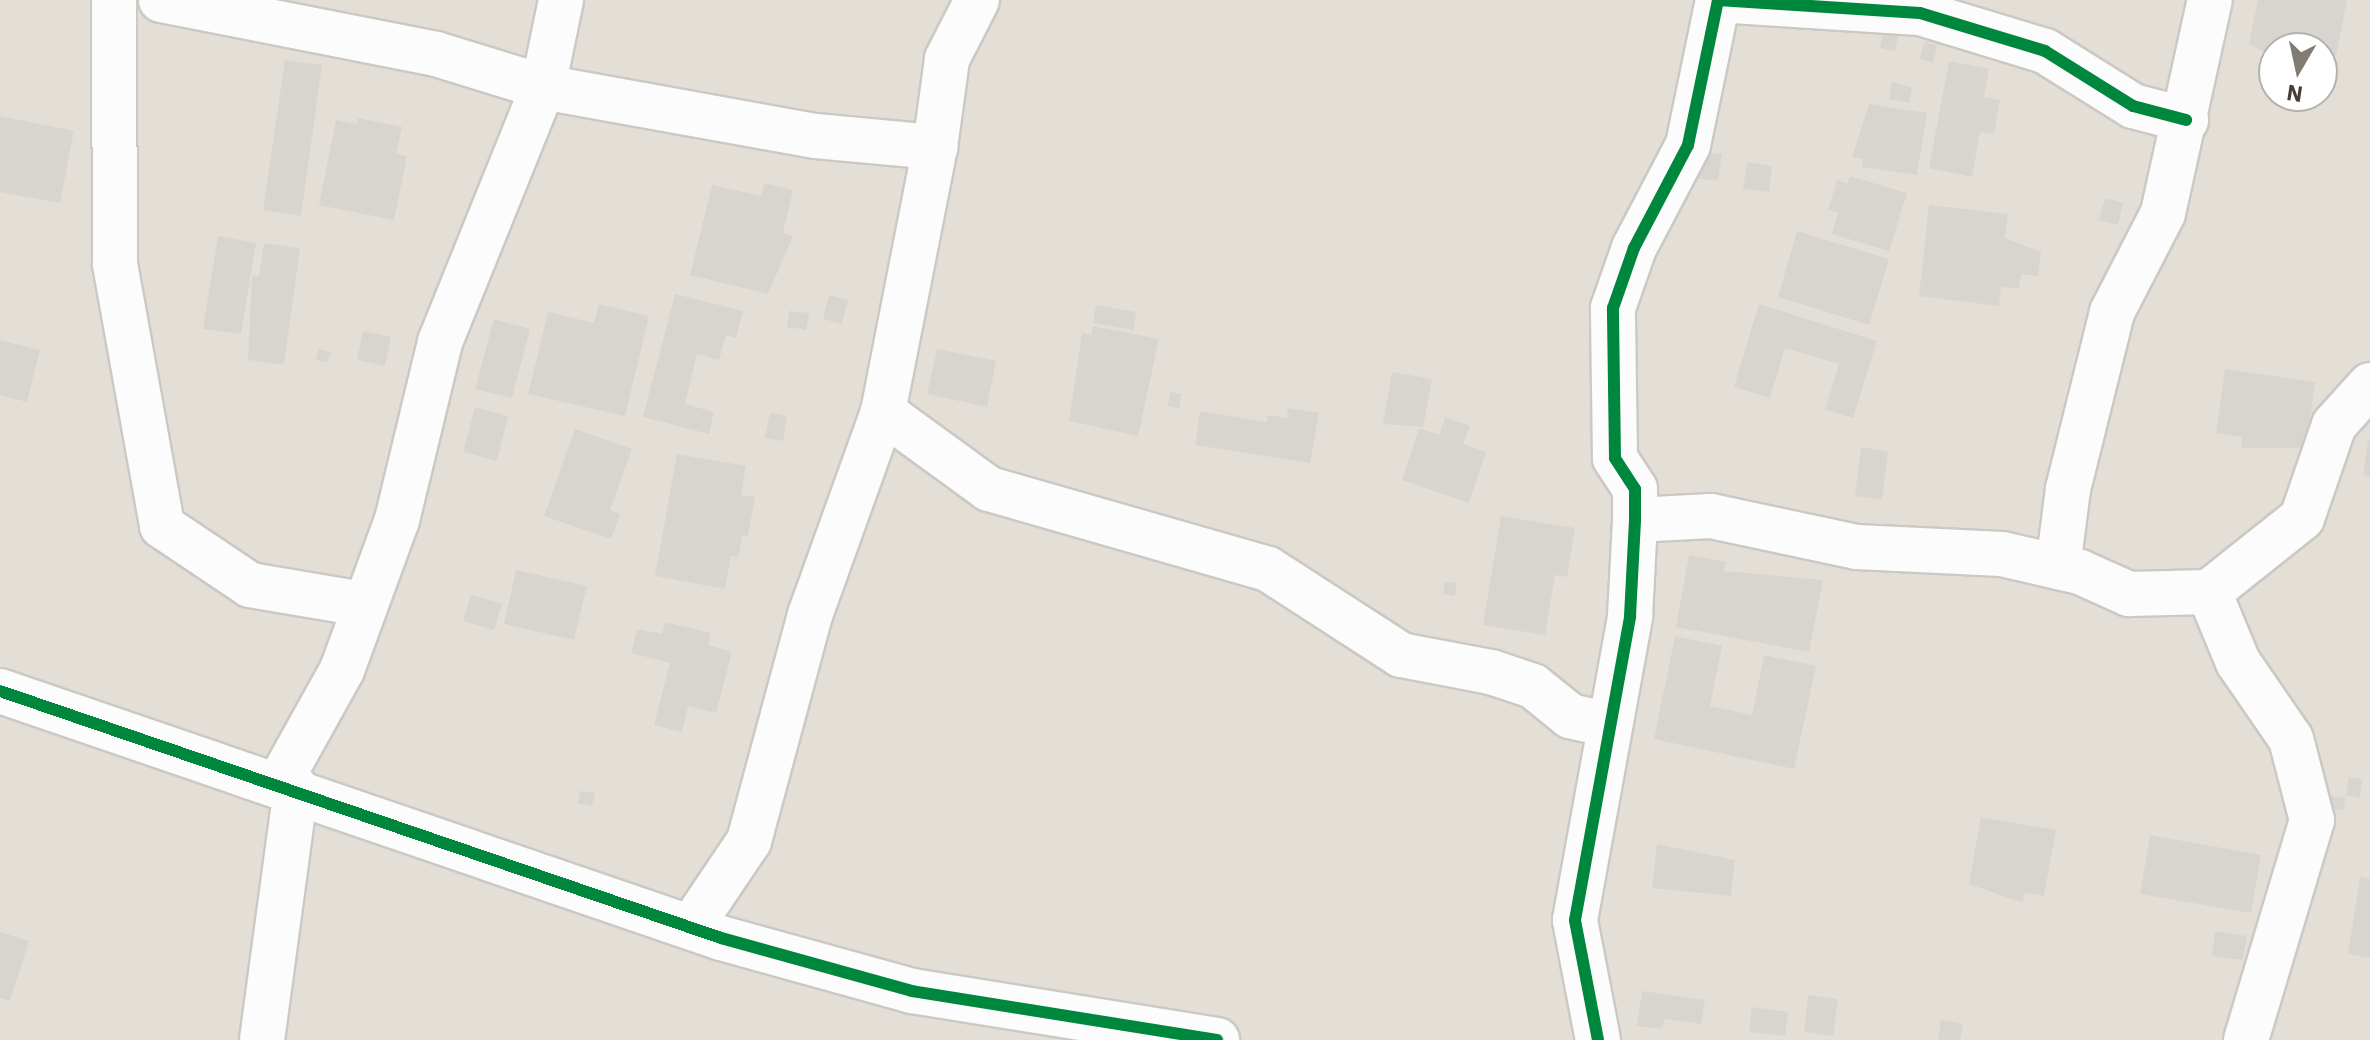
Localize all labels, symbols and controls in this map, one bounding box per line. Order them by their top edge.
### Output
north arrow [2258,32,2338,112]
text: N [2284,79,2305,110]

